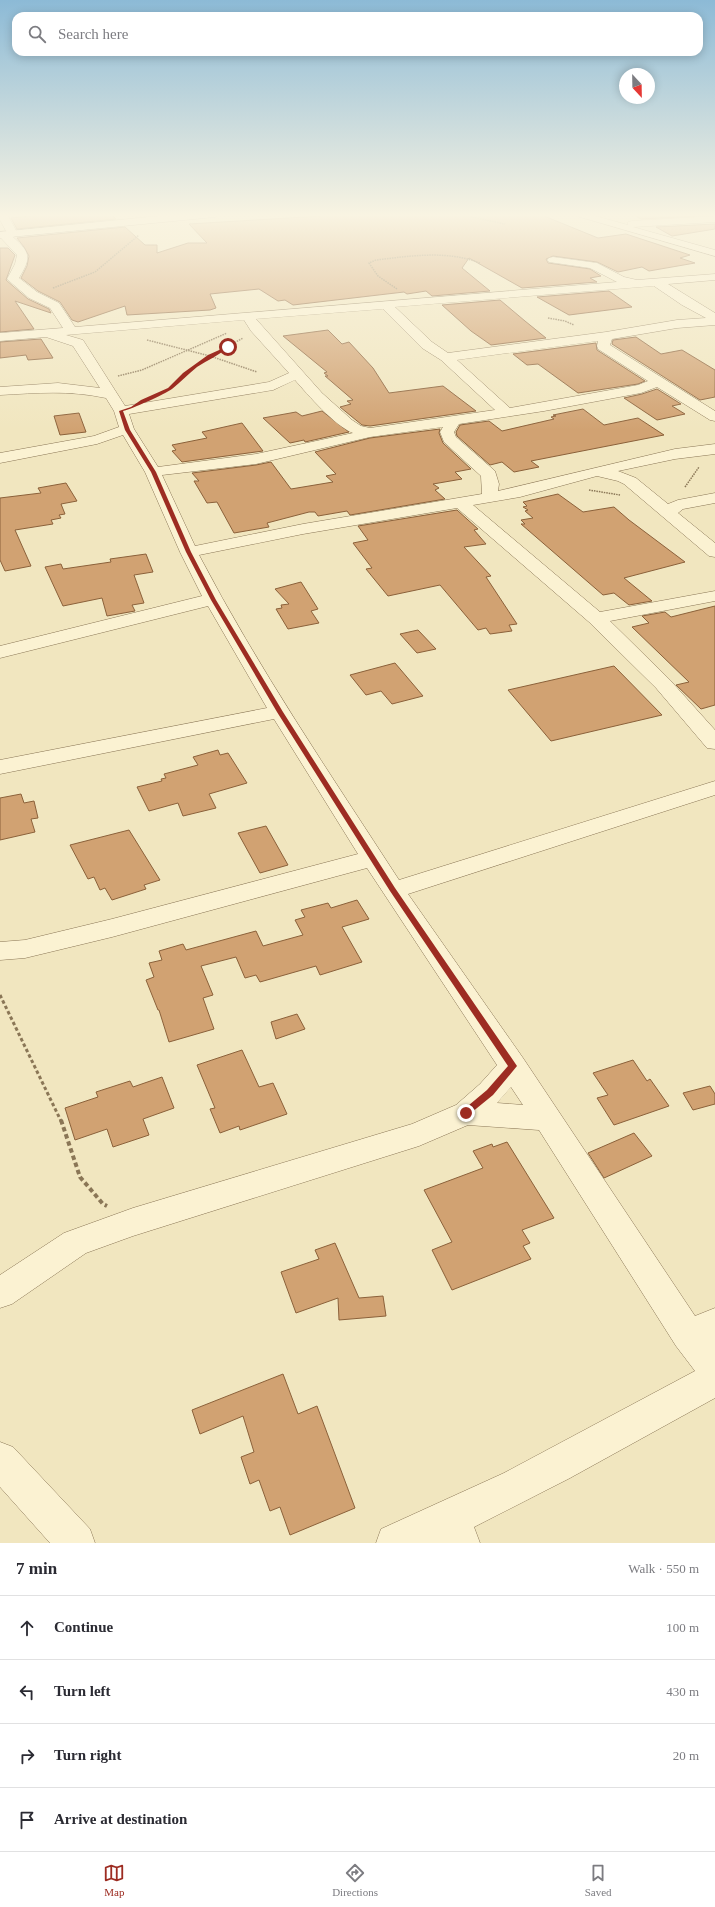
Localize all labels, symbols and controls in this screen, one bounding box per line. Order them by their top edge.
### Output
search box [12,12,703,56]
icon: search [26,23,48,45]
text: Search here [58,26,128,42]
north arrow [619,68,655,104]
route start [219,338,237,356]
route end [457,1104,475,1122]
text: 7 min [16,1559,57,1578]
text: Walk · 550 m [628,1561,699,1576]
icon: ahead [16,1617,38,1639]
text: Continue [54,1619,113,1635]
text: 100 m [666,1620,699,1635]
icon: left [16,1681,38,1703]
text: Turn left [54,1683,111,1699]
text: 430 m [666,1684,699,1699]
icon: right [16,1745,38,1767]
text: Turn right [54,1747,121,1763]
text: 20 m [673,1748,699,1763]
icon: arrive [16,1809,38,1831]
text: Arrive at destination [54,1811,187,1827]
tab: Map [103,1862,125,1898]
tab: Directions [332,1862,378,1898]
tab: Saved [585,1862,612,1898]

